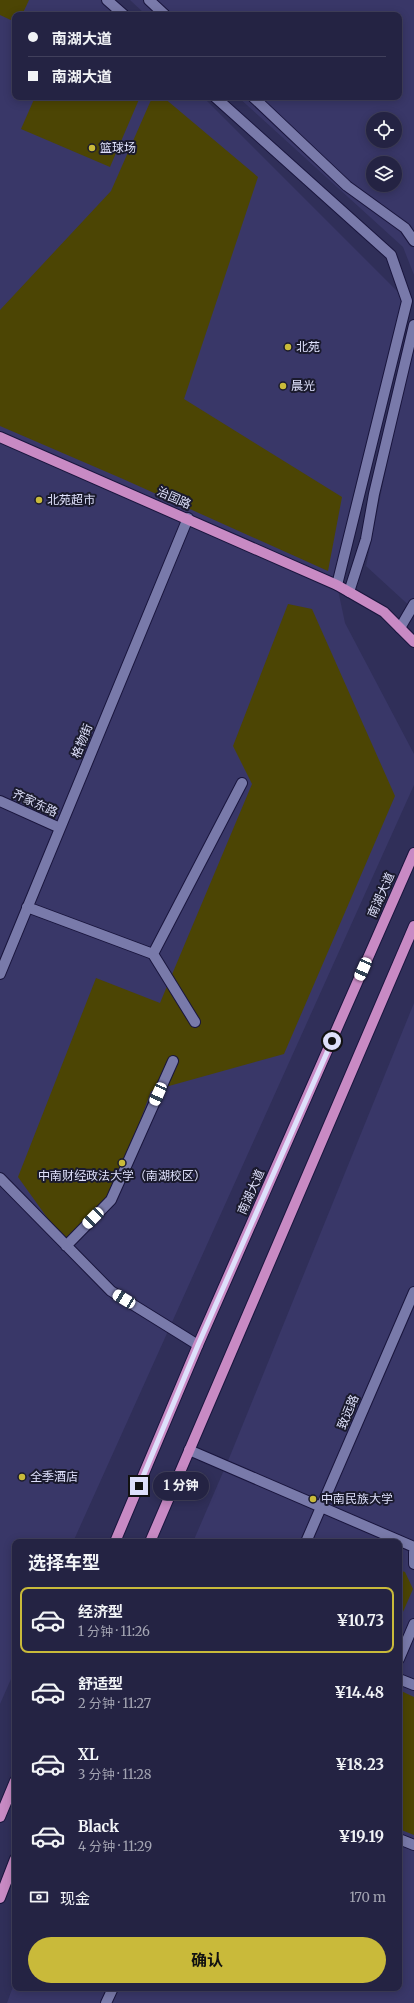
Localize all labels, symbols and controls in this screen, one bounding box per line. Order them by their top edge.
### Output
text: 南湖大道 [52,29,112,48]
text: 南湖大道 [52,67,112,86]
map controls [366,112,402,192]
button: locate [366,112,402,148]
place label: 篮球场 [100,140,136,155]
marker: 篮球场 [87,143,97,153]
button: layers [366,156,402,192]
place label: 北苑 [296,339,320,354]
marker: 北苑 [283,342,293,352]
place label: 晨光 [291,378,315,393]
marker: 晨光 [278,381,288,391]
street label: 治国路 [155,483,194,512]
place label: 北苑超市 [47,492,95,507]
marker: 北苑超市 [34,495,44,505]
street label: 格物街 [68,721,95,760]
street label: 齐家东路 [10,786,60,819]
street label: 南湖大道 [364,870,397,920]
car [353,956,373,982]
route start [323,1032,341,1050]
car [148,1081,168,1107]
marker: 中南财经政法大学（南湖校区） [117,1158,127,1168]
street label: 南湖大道 [234,1167,267,1217]
place label: 中南财经政法大学（南湖校区） [38,1168,206,1183]
car [80,1205,106,1231]
car [111,1288,137,1310]
street label: 致远路 [334,1392,361,1431]
place label: 全季酒店 [30,1469,78,1484]
marker: 全季酒店 [17,1472,27,1482]
callout: 1 分钟 [153,1472,209,1500]
route end [130,1477,148,1495]
text: 1 分钟 [163,1477,199,1494]
place label: 中南民族大学 [321,1491,393,1506]
marker: 中南民族大学 [308,1494,318,1504]
text: 选择车型 [28,1551,100,1574]
icon: car [30,1602,66,1638]
text: 经济型 [78,1602,123,1621]
text: ¥10.73 [336,1611,384,1630]
text: 1 分钟 · 11:26 [78,1623,150,1640]
icon: car [30,1674,66,1710]
text: 舒适型 [78,1674,123,1693]
text: ¥14.48 [334,1683,384,1702]
text: 2 分钟 · 11:27 [78,1695,151,1712]
text: XL [78,1745,99,1764]
icon: car [30,1746,66,1782]
text: ¥18.23 [335,1755,384,1774]
text: 3 分钟 · 11:28 [78,1766,152,1783]
text: Black [78,1817,119,1836]
icon: car [30,1818,66,1854]
text: ¥19.19 [338,1827,384,1846]
text: 4 分钟 · 11:29 [78,1838,152,1855]
icon: cash [28,1886,50,1908]
text: 现金 [60,1889,90,1908]
text: 170 m [349,1889,386,1906]
button: 确认 [28,1937,386,1983]

